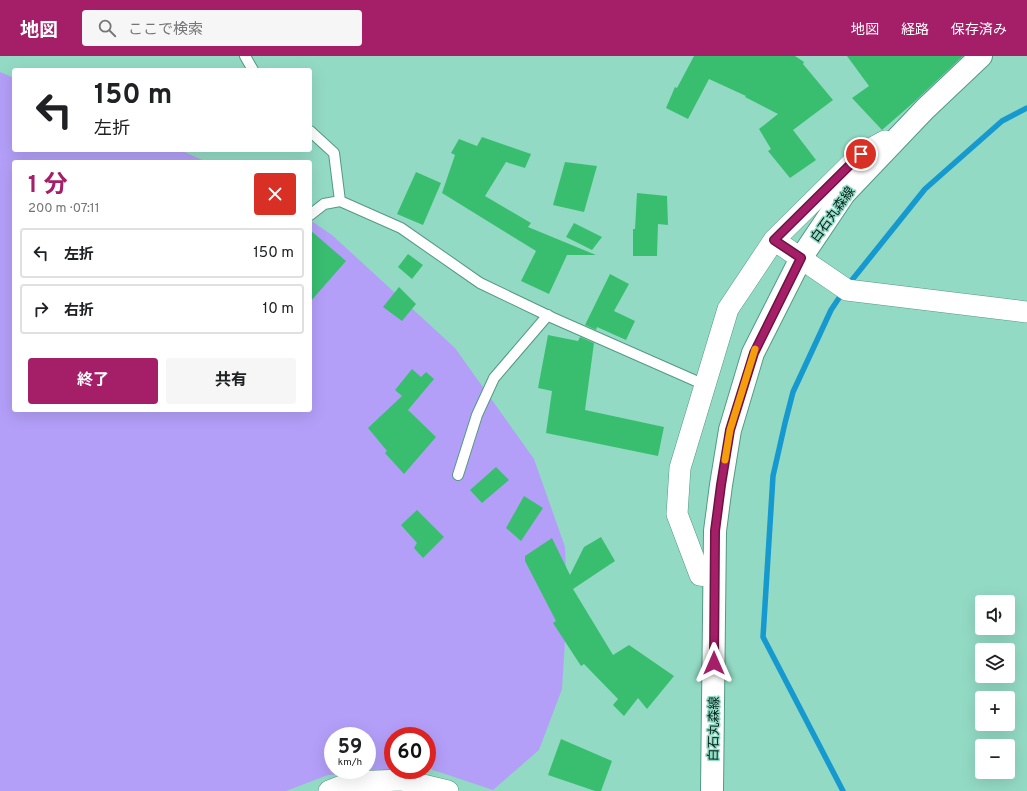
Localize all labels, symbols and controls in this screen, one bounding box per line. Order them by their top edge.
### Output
search box [82,10,362,46]
icon: search [96,17,118,39]
text: 地図 [20,19,58,43]
text: ここで検索 [128,21,203,40]
text: 地図 [851,22,879,39]
text: 経路 [901,22,929,39]
text: 保存済み [951,22,1007,39]
text: 150 m [94,78,172,114]
icon: left [28,84,80,136]
text: 左折 [94,118,130,141]
pin [844,137,878,171]
icon: arrive [850,143,872,165]
text: 1 分 [28,171,68,201]
button: close [254,173,296,215]
street label: 白石丸森線 [807,184,859,246]
text: 200 m · 07:11 [28,201,100,217]
icon: left [30,242,52,264]
text: 150 m [253,244,294,263]
text: 左折 [64,246,94,265]
icon: right [30,298,52,320]
text: 10 m [263,300,294,319]
text: 右折 [64,302,94,321]
button: 終了 [28,358,158,404]
button: 共有 [166,358,296,404]
map controls [975,595,1015,779]
button: sound [975,595,1015,635]
position arrow [693,642,735,684]
button: layers [975,643,1015,683]
button: + [975,691,1015,731]
street label: 白石丸森線 [705,696,724,762]
speed limit sign: 60 [384,727,436,779]
text: 59 [338,735,362,761]
button: − [975,739,1015,779]
text: km/h [338,756,362,769]

